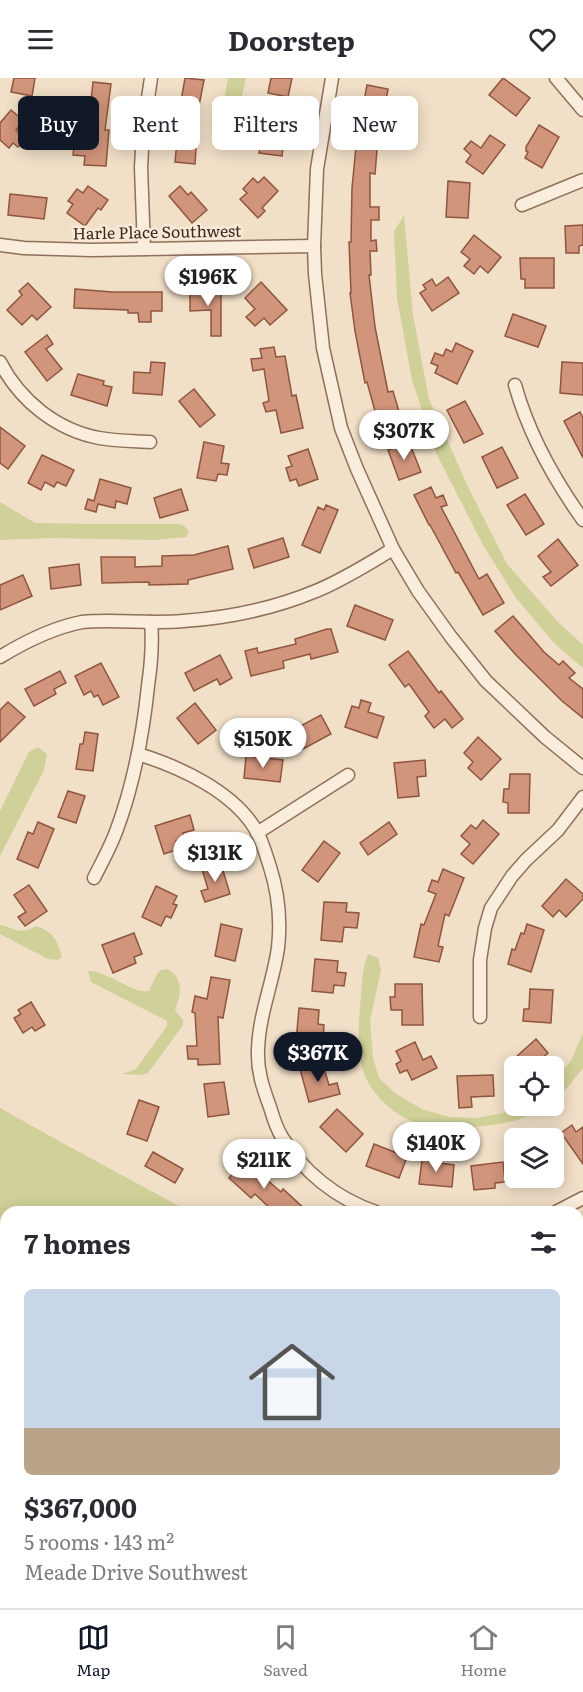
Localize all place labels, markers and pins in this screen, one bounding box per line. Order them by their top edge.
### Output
pin: $196K [166,256,250,307]
pin: $307K [362,410,446,461]
pin: $150K [221,718,305,769]
pin: $131K [173,832,257,883]
pin: $367K [276,1032,360,1083]
pin: $140K [394,1122,478,1173]
pin: $211K [222,1139,306,1190]

